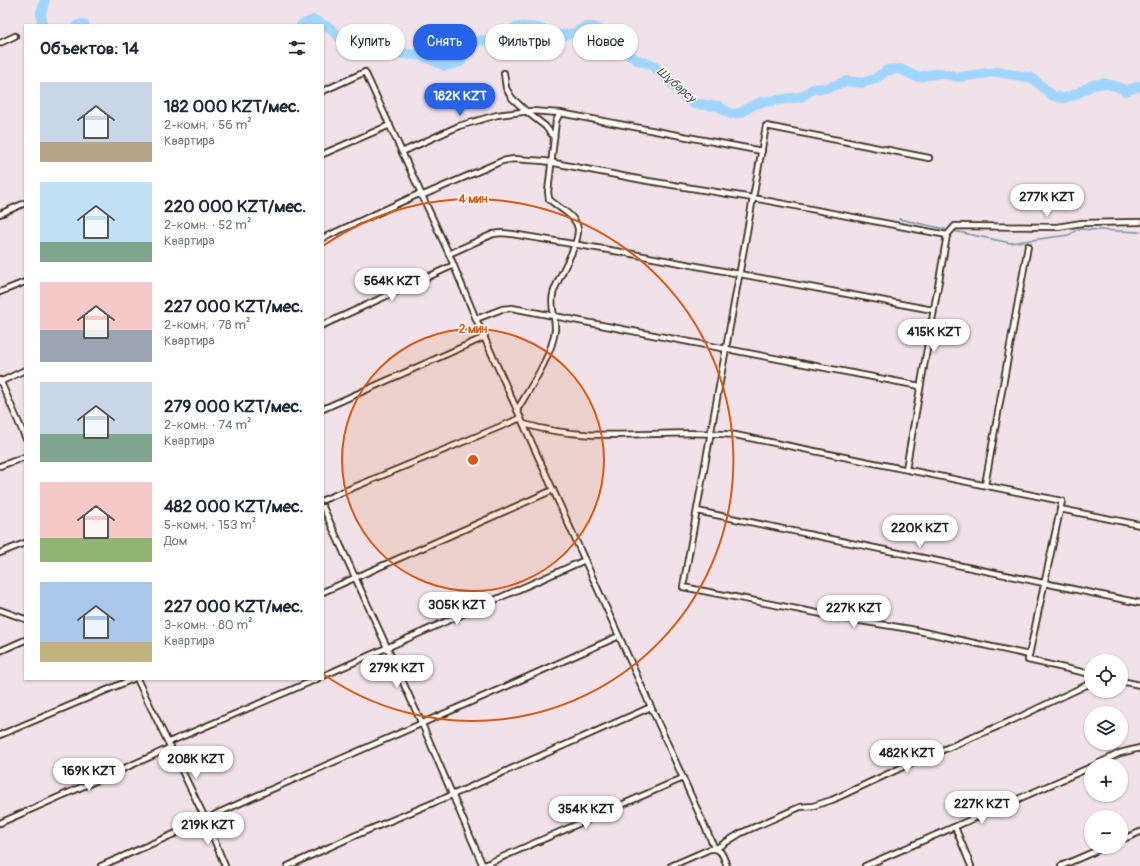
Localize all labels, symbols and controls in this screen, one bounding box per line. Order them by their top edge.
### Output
chip: Купить [336,24,405,60]
chip: Снять [413,24,477,60]
chip: Фильтры [485,24,565,60]
chip: Новое [573,24,638,60]
icon: filters [286,37,308,59]
text: Объектов: 14 [40,38,139,59]
water label: Шұбарсу [654,64,700,107]
pin: 182K KZT [419,83,501,117]
text: 182K KZT [433,88,487,104]
text: 182 000 KZT/мес. [164,96,300,117]
icon: home [72,98,120,146]
text: 2-комн. · 56 m² [164,117,252,133]
text: Квартира [164,133,215,149]
pin: 277K KZT [1006,184,1088,218]
text: 277K KZT [1019,189,1075,205]
text: 4 мин [458,192,487,207]
text: 220 000 KZT/мес. [164,196,306,217]
icon: home [72,198,120,246]
text: 2-комн. · 52 m² [164,217,251,233]
text: Квартира [164,233,215,249]
pin: 564K KZT [351,268,433,302]
text: 564K KZT [364,273,420,289]
text: 227 000 KZT/мес. [164,296,304,317]
icon: home [72,298,120,346]
text: 2-комн. · 78 m² [164,317,250,333]
pin: 415K KZT [893,319,975,353]
text: 2 мин [459,322,487,337]
text: 415K KZT [907,324,961,340]
text: Квартира [164,333,215,349]
text: 279 000 KZT/мес. [164,396,303,417]
icon: home [72,398,120,446]
text: 2-комн. · 74 m² [164,417,251,433]
text: Квартира [164,433,215,449]
centre of rings [466,453,480,467]
text: 482 000 KZT/мес. [164,496,303,517]
icon: home [72,498,120,546]
pin: 220K KZT [879,515,961,549]
text: 5-комн. · 153 m² [164,517,256,533]
text: 220K KZT [891,520,949,536]
text: Дом [164,533,187,549]
pin: 305K KZT [416,592,498,626]
pin: 227K KZT [813,595,895,629]
text: 227 000 KZT/мес. [164,596,304,617]
text: 305K KZT [428,597,486,613]
icon: home [72,598,120,646]
text: 227K KZT [826,600,882,616]
text: 3-комн. · 80 m² [164,617,252,633]
text: Квартира [164,633,215,649]
map controls [1084,654,1128,854]
button: locate [1084,654,1128,698]
pin: 279K KZT [356,655,438,689]
text: 279K KZT [369,660,425,676]
button: layers [1084,706,1128,750]
pin: 482K KZT [866,740,948,774]
text: 482K KZT [879,745,935,761]
pin: 208K KZT [155,746,237,780]
text: 208K KZT [167,751,225,767]
pin: 169K KZT [48,758,130,792]
button: + [1084,758,1128,802]
text: 169K KZT [62,763,116,779]
pin: 227K KZT [941,791,1023,825]
pin: 354K KZT [545,796,627,830]
text: 227K KZT [954,796,1010,812]
text: 354K KZT [558,801,614,817]
button: − [1084,810,1128,854]
pin: 219K KZT [167,812,249,846]
text: 219K KZT [181,817,235,833]

